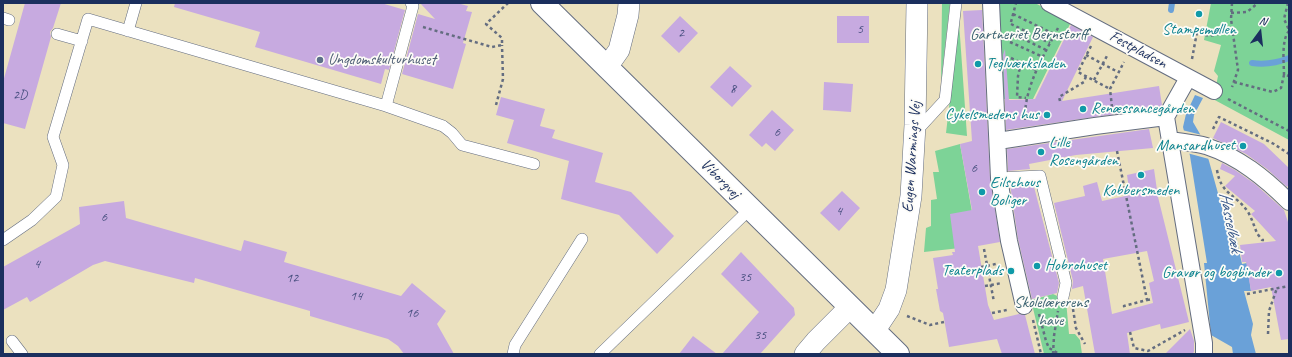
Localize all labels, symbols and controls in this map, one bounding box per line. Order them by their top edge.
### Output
marker: Stampemøllen [1194,9,1204,19]
north arrow [1240,12,1280,52]
text: N [1258,13,1268,28]
place label: Stampemøllen [1162,20,1236,40]
house number: 5 [857,21,863,37]
house number: 2 [678,25,684,41]
park label: Gartneriet Bernstorff [970,25,1088,45]
street label: Festpladsen [1106,27,1170,73]
place label: Ungdomskulturhuset [328,50,436,70]
place label: Teglværksladen [986,54,1065,74]
marker: Ungdomskulturhuset [315,55,325,65]
marker: Teglværksladen [973,59,983,69]
house number: 8 [730,81,736,97]
house number: 2D [13,87,27,103]
place label: Renæssancegården [1091,99,1194,119]
street label: Eugen Warmings Vej [899,101,925,213]
marker: Renæssancegården [1078,104,1088,114]
place label: Cykelsmedens hus [945,105,1039,125]
marker: Cykelsmedens hus [1042,110,1052,120]
house number: 6 [774,124,780,140]
place label: Lille Rosengården [1049,133,1118,171]
place label: Mansardhuset [1156,136,1235,156]
marker: Mansardhuset [1238,141,1248,151]
marker: Lille Rosengården [1036,147,1046,157]
street label: Viborgvej [696,155,744,203]
house number: 6 [971,160,977,176]
marker: Kobbersmeden [1136,170,1146,180]
place label: Eilschous Boliger [990,173,1040,211]
place label: Kobbersmeden [1103,181,1179,201]
marker: Eilschous Boliger [977,187,987,197]
water label: Hasselbæk [1214,190,1246,254]
house number: 4 [836,203,842,219]
house number: 6 [101,209,107,225]
house number: 4 [34,256,40,272]
place label: Hobrohuset [1045,256,1107,276]
place label: Teaterplads [942,261,1003,281]
marker: Hobrohuset [1032,261,1042,271]
place label: Gravør og bogbinder [1162,263,1271,283]
marker: Teaterplads [1006,266,1016,276]
marker: Gravør og bogbinder [1274,268,1284,278]
house number: 35 [739,269,751,285]
house number: 12 [286,270,298,286]
house number: 14 [350,288,362,304]
park label: Skolelærerens have [1014,293,1088,331]
house number: 16 [406,305,418,321]
house number: 35 [754,327,766,343]

